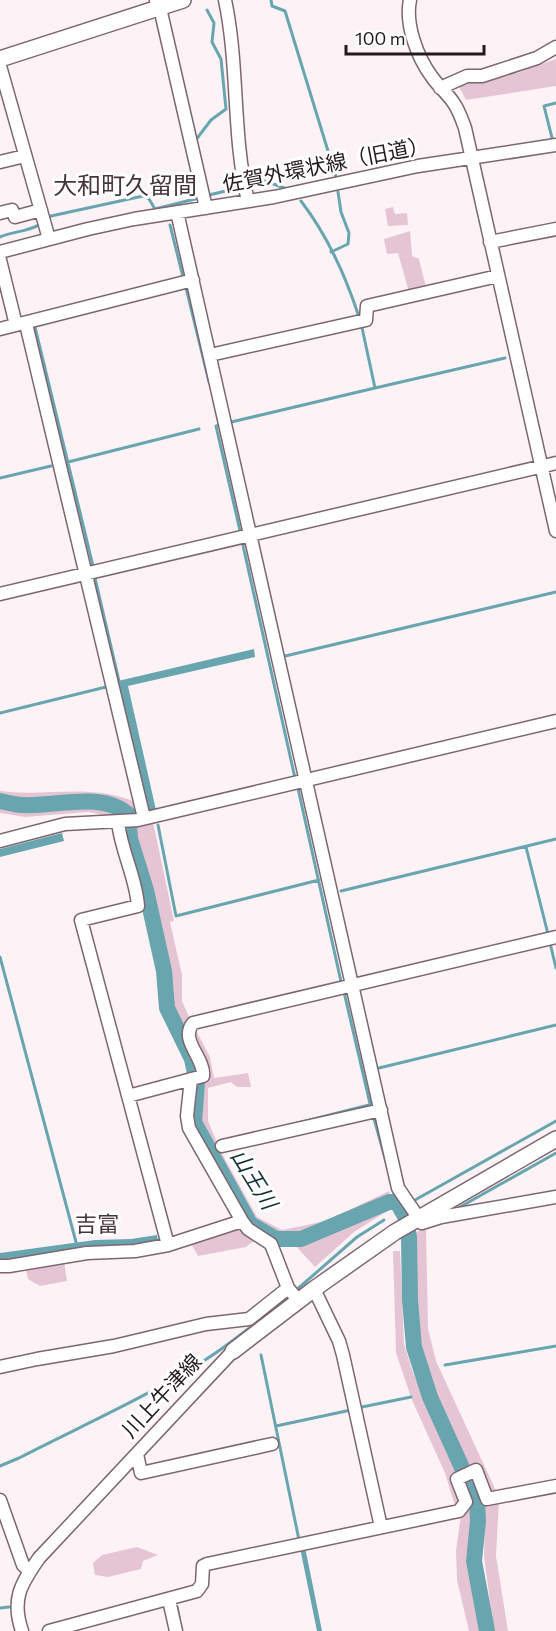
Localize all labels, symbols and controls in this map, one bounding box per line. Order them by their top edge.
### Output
scale bar [346,18,484,56]
text: 100 m [355,27,405,49]
street label: 佐賀外環状線（旧道） [220,131,431,196]
district label: 大和町久留間 [53,170,197,199]
water label: 山王川 [225,1144,284,1216]
district label: 吉富 [75,1210,119,1237]
street label: 川上牛津線 [116,1348,206,1442]

